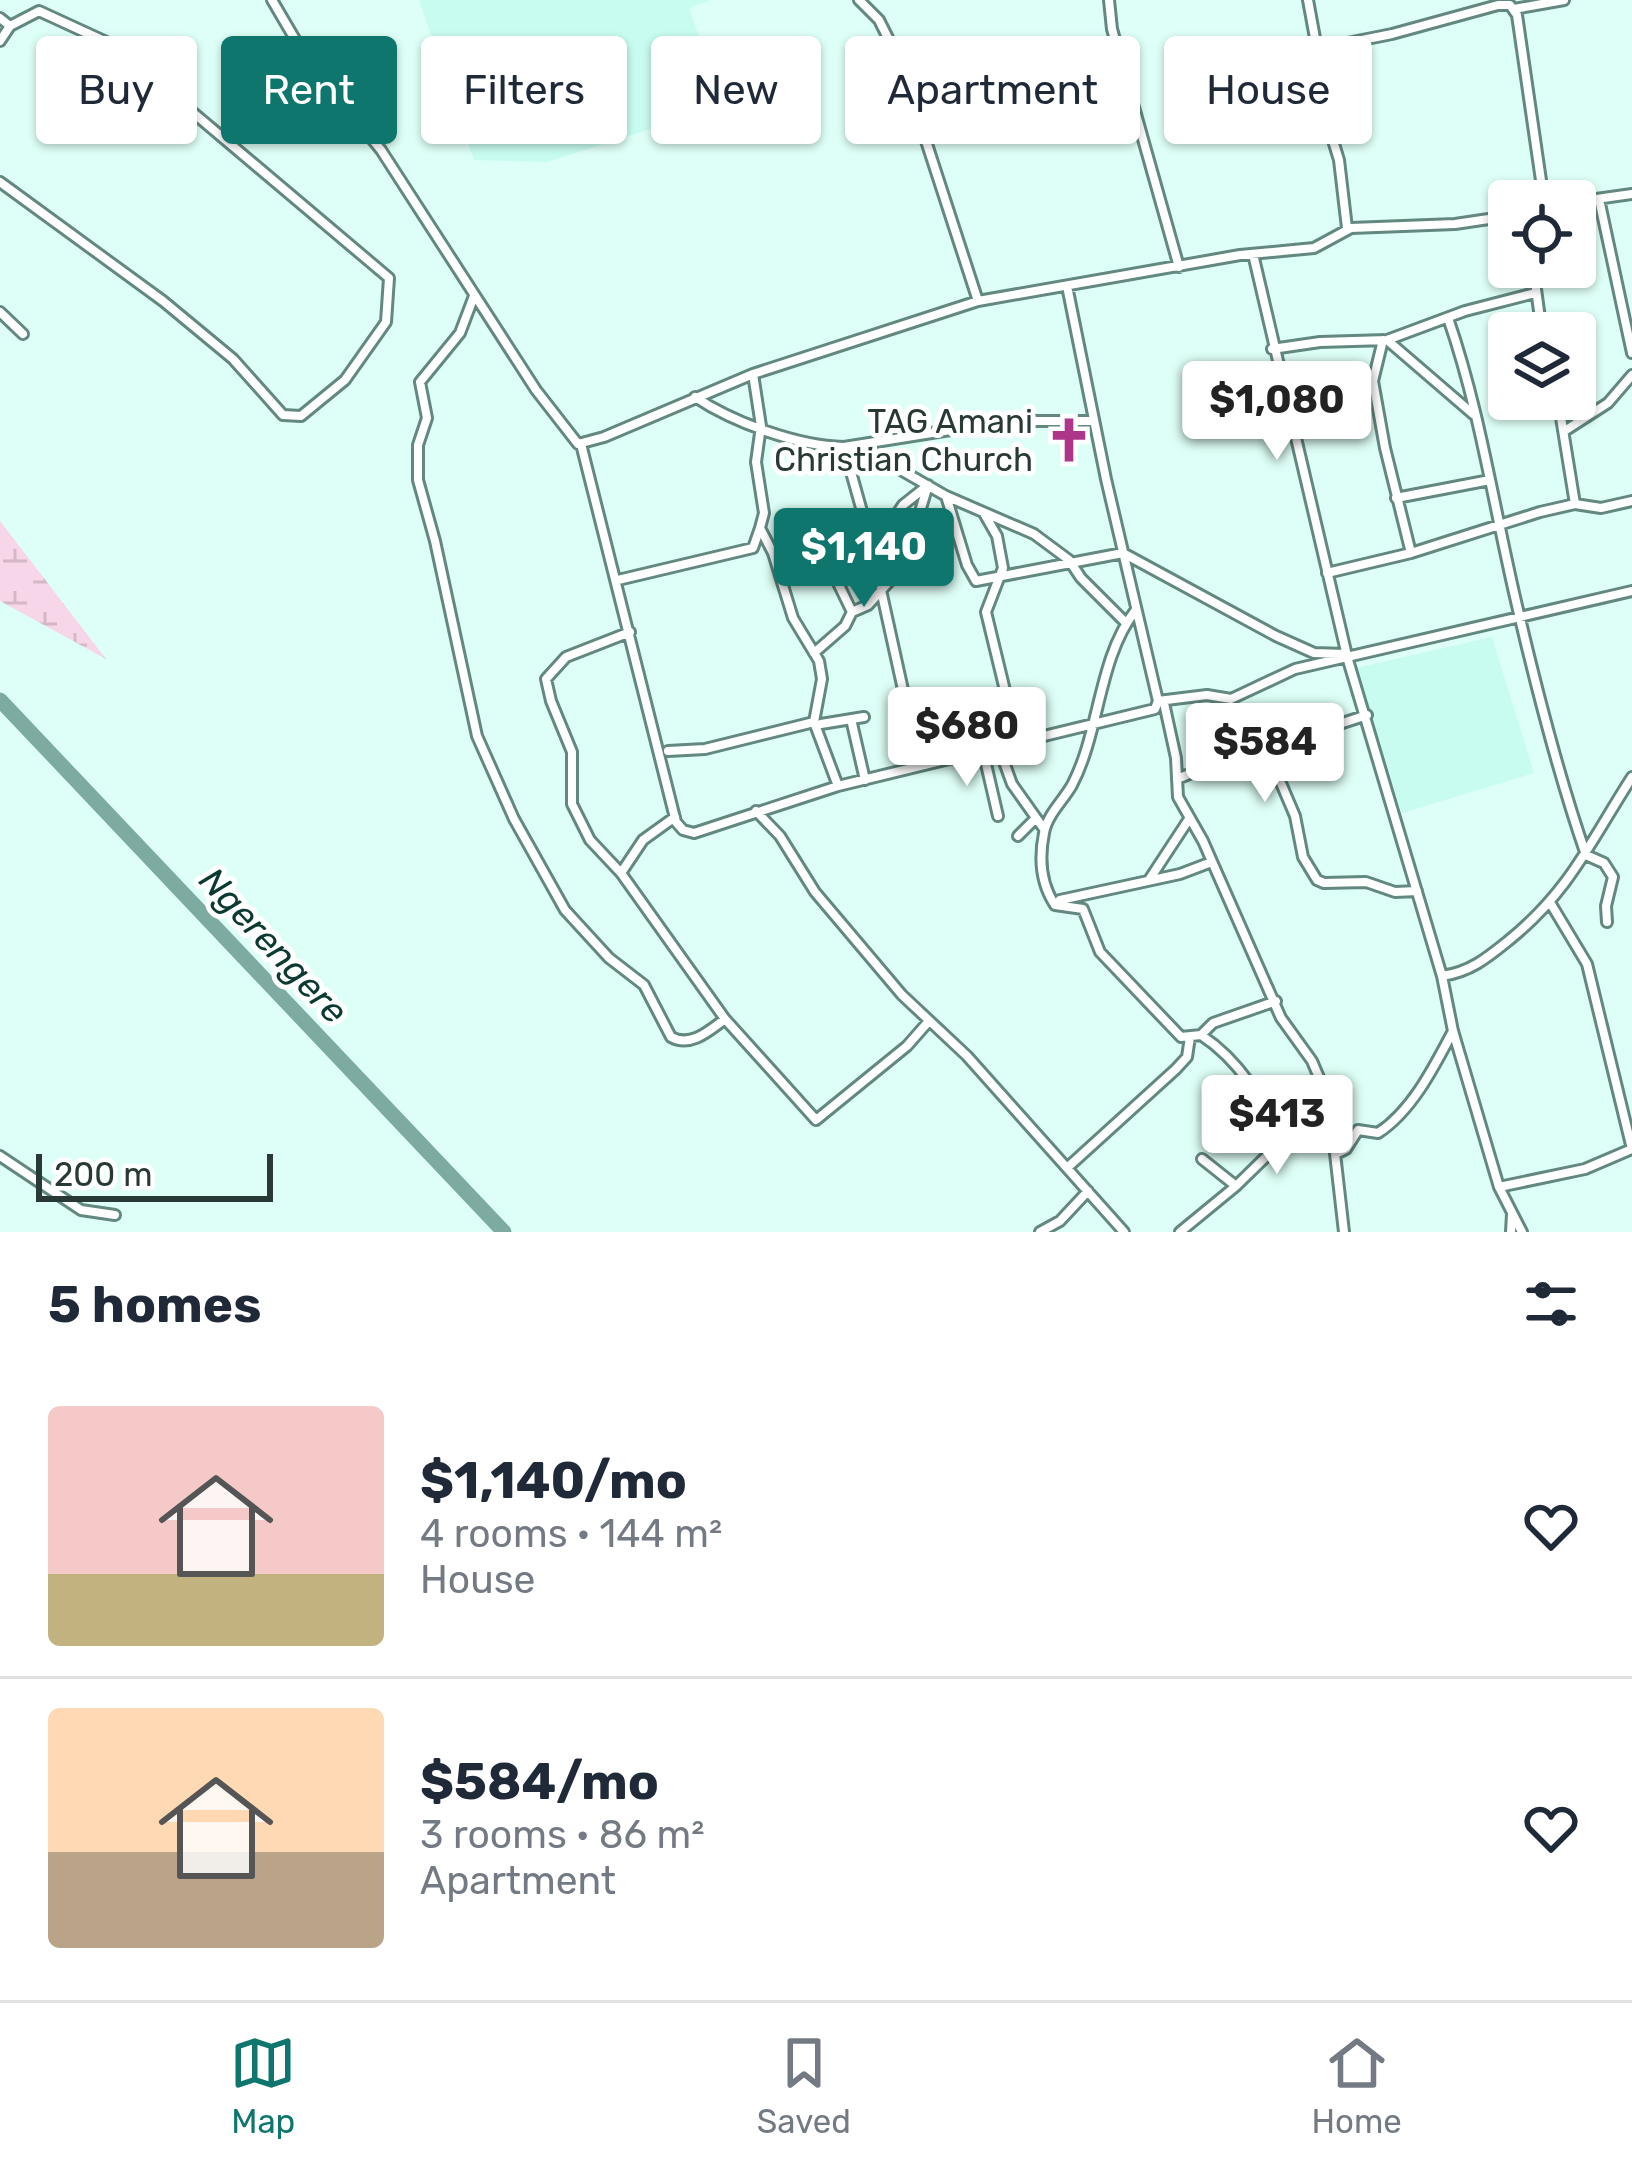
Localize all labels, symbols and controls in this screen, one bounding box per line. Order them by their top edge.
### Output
chip: Buy [36,36,197,144]
chip: Rent [221,36,397,144]
chip: Filters [421,36,627,144]
chip: New [651,36,821,144]
chip: Apartment [845,36,1140,144]
chip: House [1164,36,1372,144]
map controls [1488,180,1596,420]
button: locate [1488,180,1596,288]
button: layers [1488,312,1596,420]
pin: $1,080 [1179,361,1375,463]
text: $1,080 [1209,377,1345,423]
place label: TAG Amani Christian Church [774,402,1033,479]
church icon: TAG Amani Christian Church [1044,415,1094,465]
pin: $1,140 [766,508,962,610]
text: $1,140 [801,524,927,570]
pin: $680 [896,687,1038,789]
text: $680 [915,703,1019,749]
pin: $584 [1194,703,1336,805]
text: $584 [1213,719,1317,765]
water label: Ngerengere [191,859,357,1032]
pin: $413 [1206,1075,1348,1177]
text: $413 [1229,1091,1325,1137]
scale bar [36,1148,273,1201]
text: 200 m [54,1155,153,1194]
icon: filters [1518,1271,1584,1337]
text: 5 homes [48,1274,261,1335]
text: $1,140/mo [420,1450,687,1511]
icon: home [144,1454,288,1598]
icon: heart [1518,1493,1584,1559]
text: 4 rooms · 144 m² [420,1511,722,1557]
text: House [420,1557,535,1603]
text: $584/mo [420,1751,659,1812]
icon: home [144,1756,288,1900]
icon: heart [1518,1795,1584,1861]
text: 3 rooms · 86 m² [420,1812,705,1858]
text: Apartment [420,1858,616,1904]
tab: Map [230,2030,296,2141]
tab: Saved [757,2030,851,2141]
tab: Home [1311,2030,1402,2141]

